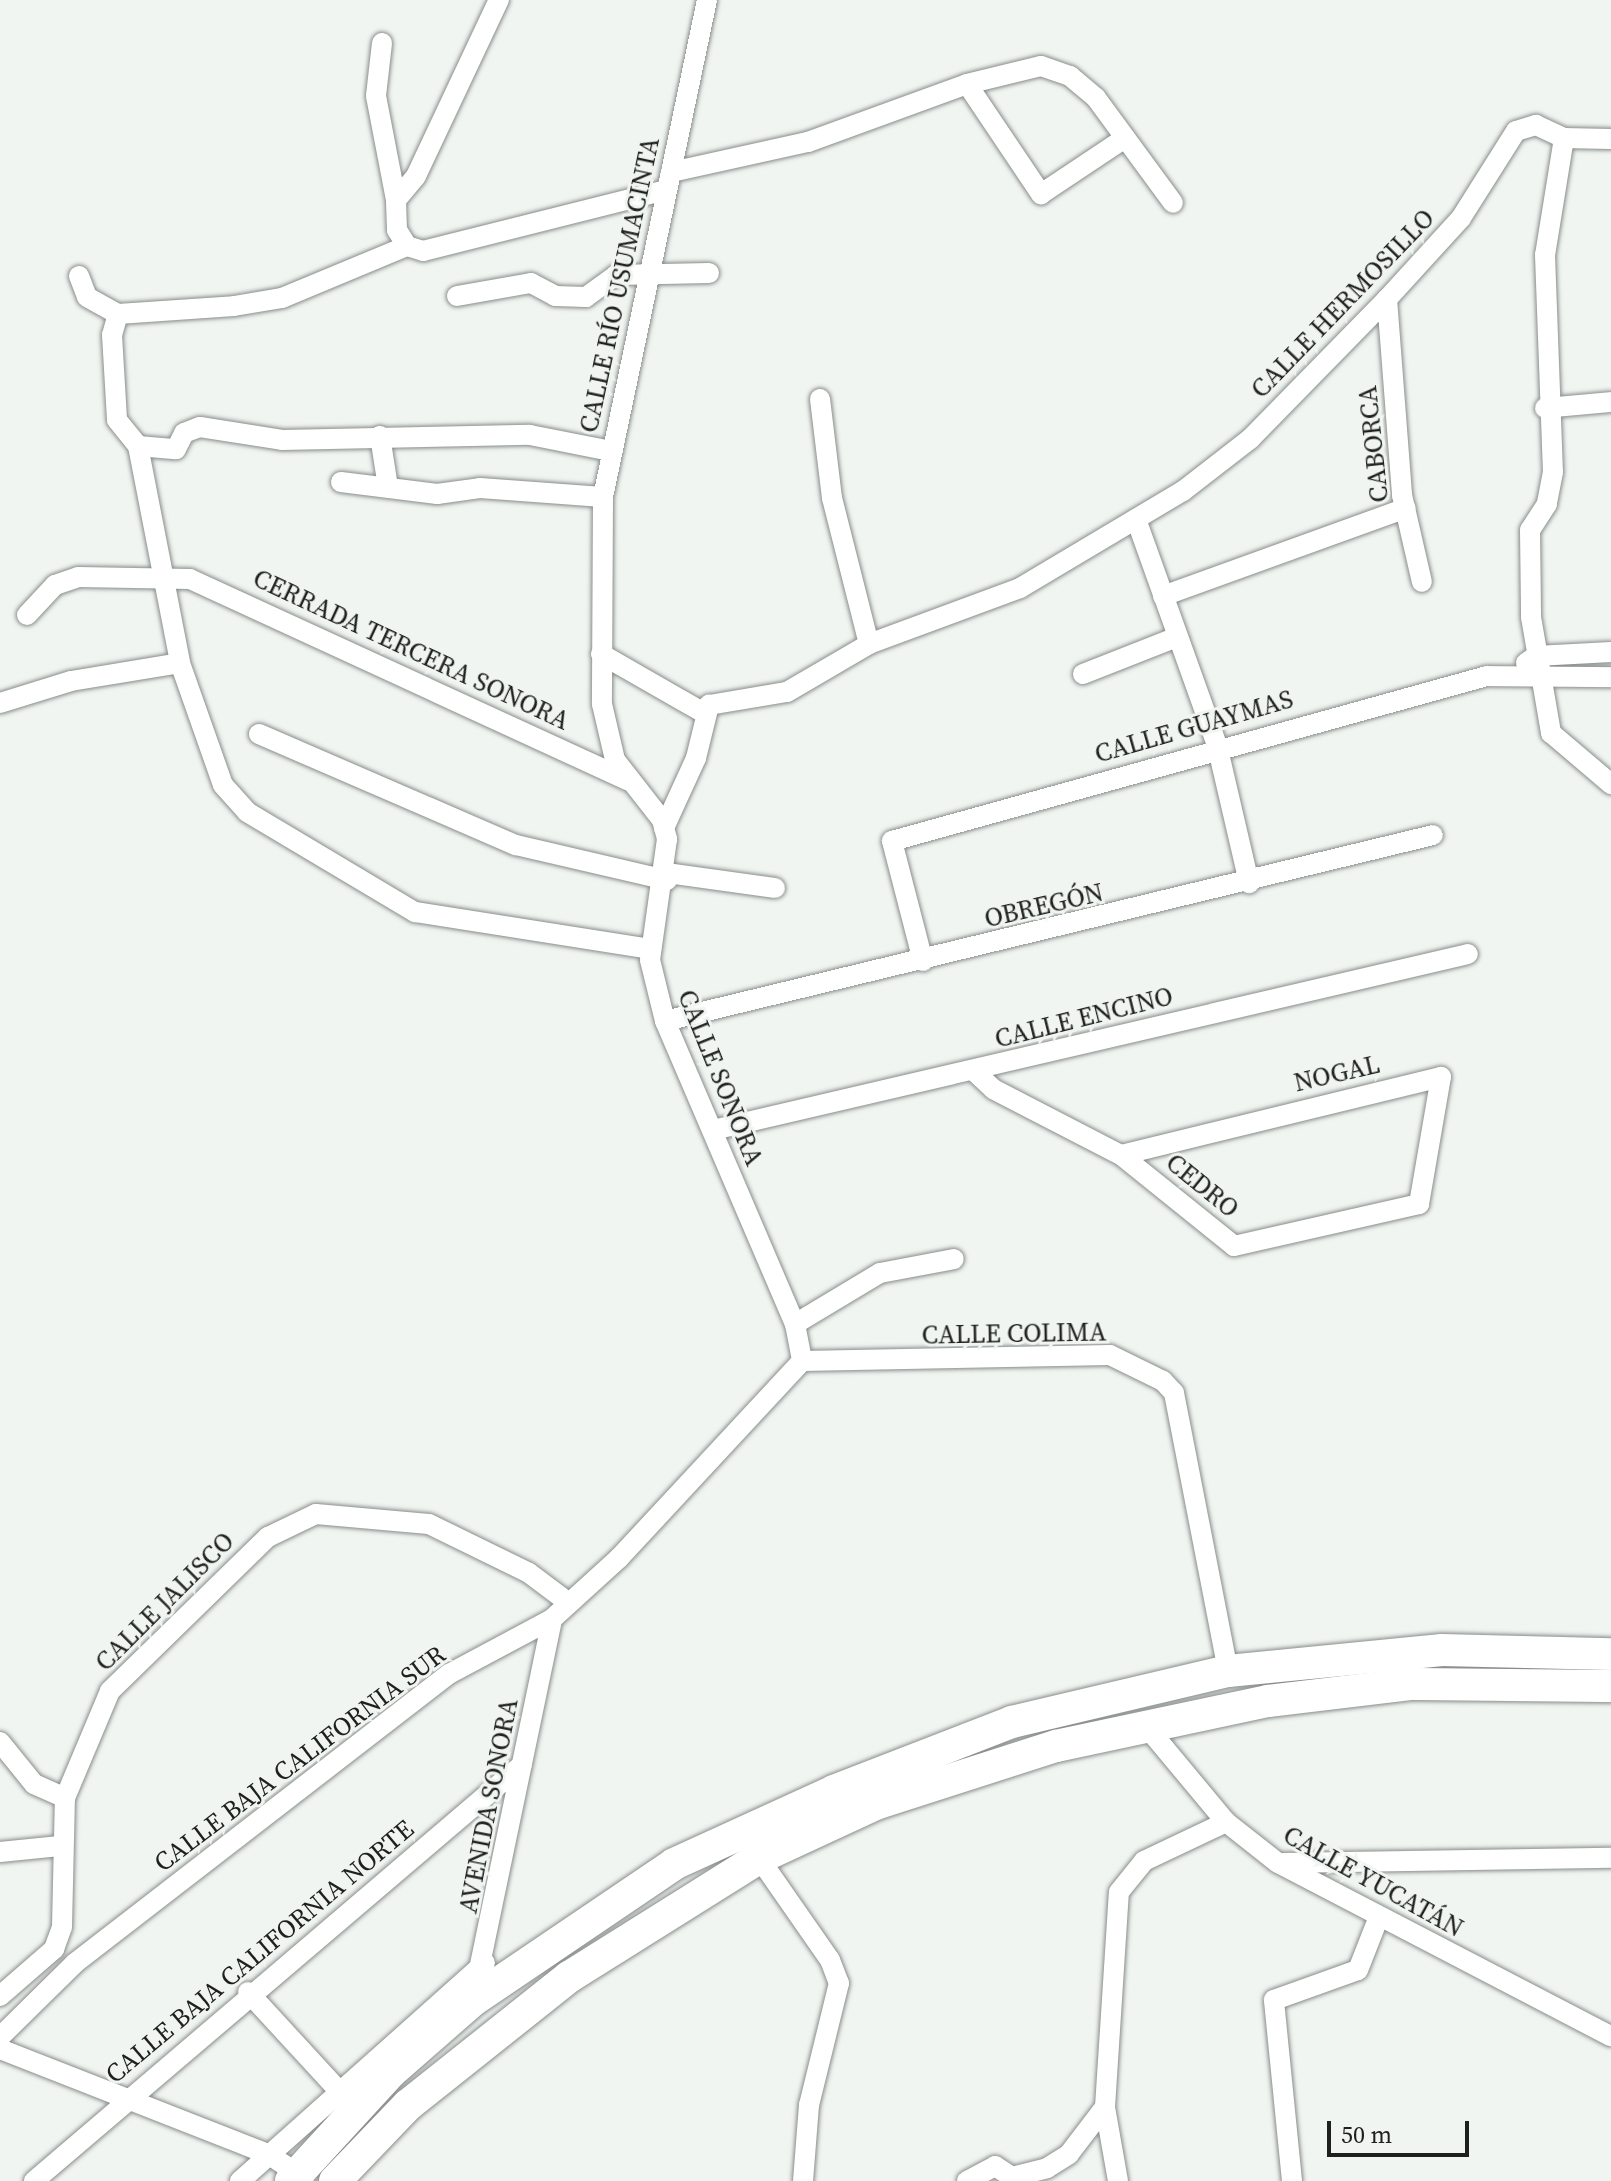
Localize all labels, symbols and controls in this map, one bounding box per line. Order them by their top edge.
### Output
street label: CALLE RÍO USUMACINTA [573,134,667,436]
street label: CALLE HERMOSILLO [1245,203,1441,405]
street label: CABORCA [1352,384,1396,504]
street label: CERRADA TERCERA SONORA [248,563,574,737]
street label: CALLE GUAYMAS [1091,684,1297,770]
street label: OBREGÓN [982,877,1106,935]
street label: CALLE ENCINO [992,981,1176,1055]
street label: CALLE SONORA [670,985,770,1171]
street label: NOGAL [1291,1049,1383,1099]
street label: CEDRO [1159,1147,1245,1225]
street label: CALLE COLIMA [921,1317,1107,1351]
street label: CALLE JALISCO [89,1526,241,1678]
street label: CALLE BAJA CALIFORNIA SUR [148,1639,452,1879]
street label: AVENIDA SONORA [453,1696,525,1916]
street label: CALLE BAJA CALIFORNIA NORTE [100,1814,420,2090]
street label: CALLE YUCATÁN [1277,1819,1469,1945]
scale bar [1331,2105,1473,2155]
text: 50 m [1341,2118,1392,2151]

